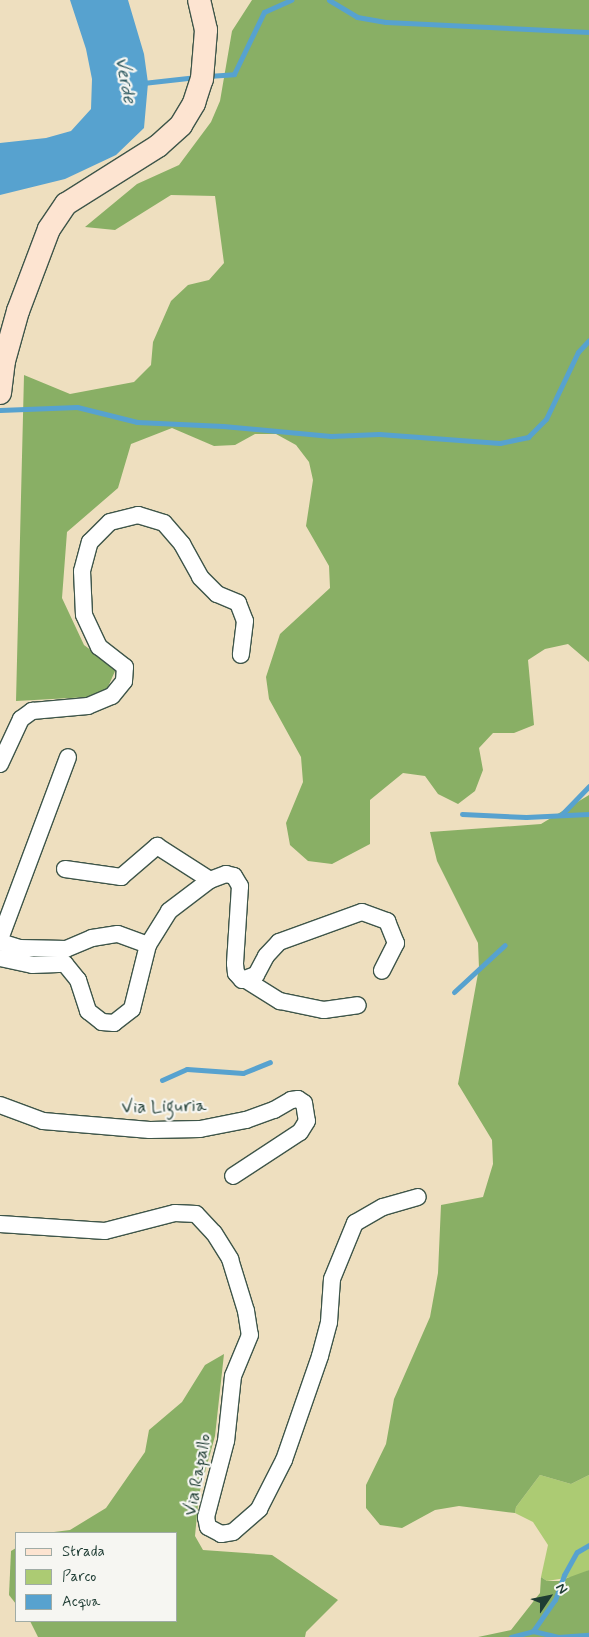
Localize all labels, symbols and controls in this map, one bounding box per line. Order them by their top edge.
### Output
water label: Verde [109,55,141,105]
street label: Via Liguria [123,1095,205,1119]
street label: Via Rapallo [180,1434,216,1516]
legend [15,1532,178,1622]
text: Strada [62,1542,105,1562]
text: Parco [62,1567,96,1587]
north arrow [524,1572,574,1622]
text: N [551,1580,572,1598]
text: Acqua [62,1592,100,1612]

